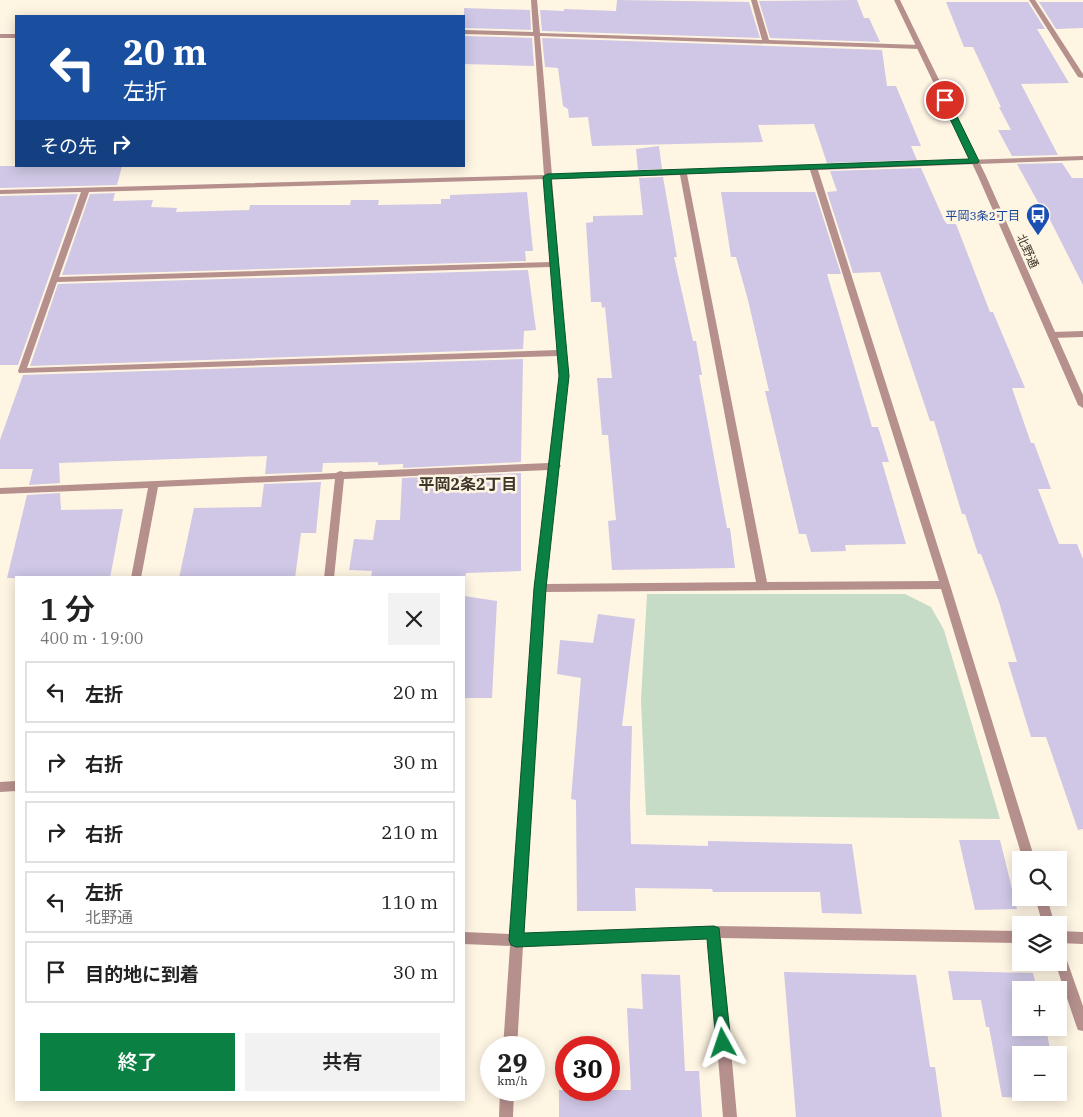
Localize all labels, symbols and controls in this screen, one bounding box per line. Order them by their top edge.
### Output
text: 20 m [123,29,207,75]
icon: left [40,35,105,100]
text: 左折 [123,76,167,105]
pin [924,79,966,121]
icon: arrive [931,86,959,114]
icon: right [107,130,135,158]
text: その先 [40,134,97,158]
bus stop icon: 平岡3条2丁目 [1025,202,1051,236]
place label: 平岡3条2丁目 [946,208,1020,223]
street label: 北野通 [1014,231,1042,271]
district label: 平岡2条2丁目 [418,474,518,494]
text: 1 分 [40,589,95,628]
button: close [388,593,440,645]
text: 400 m · 19:00 [40,628,143,648]
icon: left [42,678,70,706]
text: 20 m [393,680,438,704]
text: 左折 [85,682,123,706]
icon: right [42,748,70,776]
text: 30 m [393,750,438,774]
text: 右折 [85,752,123,776]
icon: right [42,818,70,846]
text: 210 m [381,820,438,844]
text: 右折 [85,822,123,846]
map controls [1012,851,1067,1101]
button: search [1012,851,1067,906]
text: 左折 [85,880,123,904]
icon: left [42,888,70,916]
text: 110 m [381,890,438,914]
text: 北野通 [85,907,133,927]
button: layers [1012,916,1067,971]
icon: arrive [42,958,70,986]
text: 30 m [393,960,438,984]
text: 目的地に到着 [85,962,199,986]
button: + [1012,981,1067,1036]
position arrow [696,1016,748,1068]
button: 終了 [40,1033,235,1091]
button: 共有 [245,1033,440,1091]
speed limit sign: 30 [555,1036,620,1101]
text: 29 [497,1046,528,1079]
button: − [1012,1046,1067,1101]
text: km/h [497,1073,528,1088]

